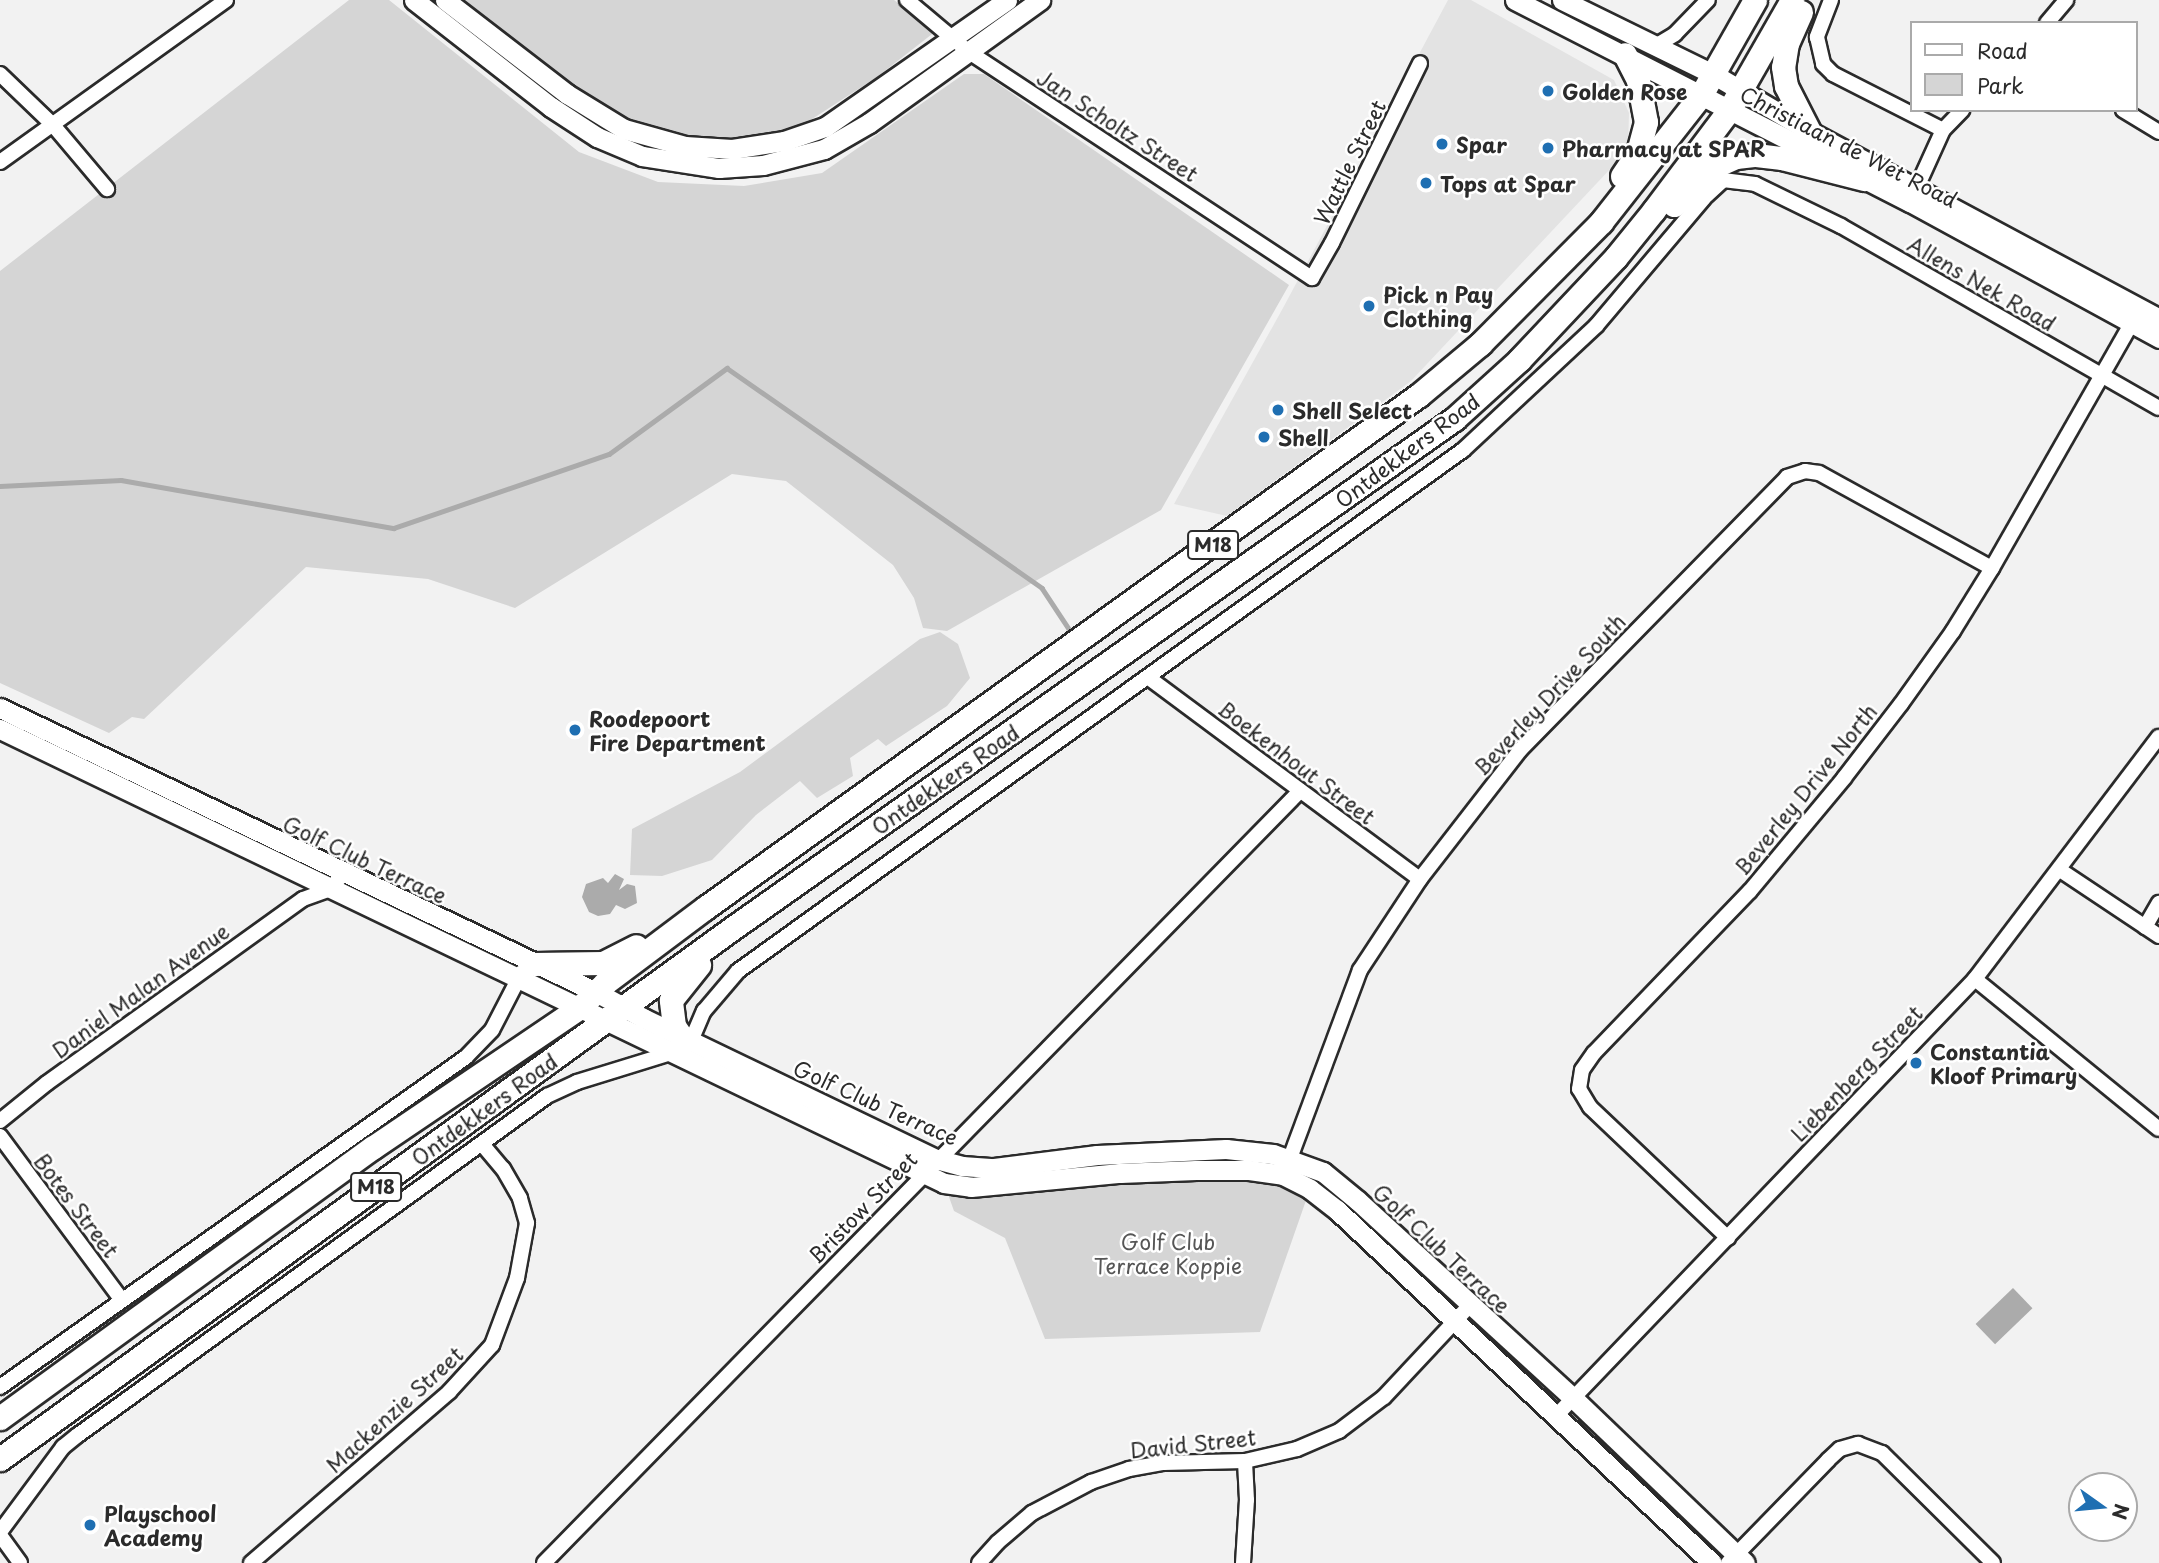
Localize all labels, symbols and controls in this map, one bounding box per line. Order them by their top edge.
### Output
legend [1910,21,2138,112]
text: Road [1977,34,2028,66]
street label: Jan Scholtz Street [1033,64,1203,186]
text: Park [1977,69,2024,101]
place label: Golden Rose [1562,78,1688,104]
street label: Christiaan de Wet Road [1736,80,1962,212]
marker: Golden Rose [1540,83,1556,99]
street label: Wattle Street [1307,95,1391,229]
place label: Spar [1456,131,1507,157]
place label: Pharmacy at SPAR [1562,135,1767,161]
marker: Spar [1434,136,1450,152]
marker: Pharmacy at SPAR [1540,140,1556,156]
place label: Tops at Spar [1440,170,1575,196]
marker: Tops at Spar [1418,175,1434,191]
street label: Allens Nek Road [1904,230,2060,336]
place label: Pick n Pay Clothing [1383,281,1494,331]
marker: Pick n Pay Clothing [1361,298,1377,314]
street label: Ontdekkers Road [1330,388,1484,512]
place label: Shell Select [1292,397,1414,423]
marker: Shell Select [1270,402,1286,418]
place label: Shell [1278,424,1329,450]
marker: Shell [1256,429,1272,445]
road number: M18 [1187,530,1239,560]
street label: Beverley Drive South [1467,607,1631,781]
street label: Boekenhout Street [1214,695,1380,829]
street label: Beverley Drive North [1728,698,1882,880]
place label: Roodepoort Fire Department [589,705,767,755]
street label: Ontdekkers Road [867,719,1023,839]
marker: Roodepoort Fire Department [567,722,583,738]
street label: Golf Club Terrace [279,810,451,908]
street label: Daniel Malan Avenue [46,917,234,1063]
street label: Liebenberg Street [1785,1000,1927,1146]
place label: Constantia Kloof Primary [1930,1038,2078,1088]
street label: Ontdekkers Road [406,1048,562,1170]
street label: Golf Club Terrace [789,1054,963,1150]
marker: Constantia Kloof Primary [1908,1055,1924,1071]
street label: Bristow Street [802,1146,922,1268]
street label: Botes Street [29,1147,125,1263]
road number: M18 [350,1172,402,1203]
street label: Golf Club Terrace [1368,1178,1516,1318]
park label: Golf Club Terrace Koppie [1093,1228,1243,1278]
street label: Mackenzie Street [320,1341,468,1477]
street label: David Street [1128,1424,1258,1462]
north arrow [2068,1472,2138,1542]
place label: Playschool Academy [104,1500,216,1550]
text: N [2106,1501,2137,1523]
marker: Playschool Academy [82,1517,98,1533]

